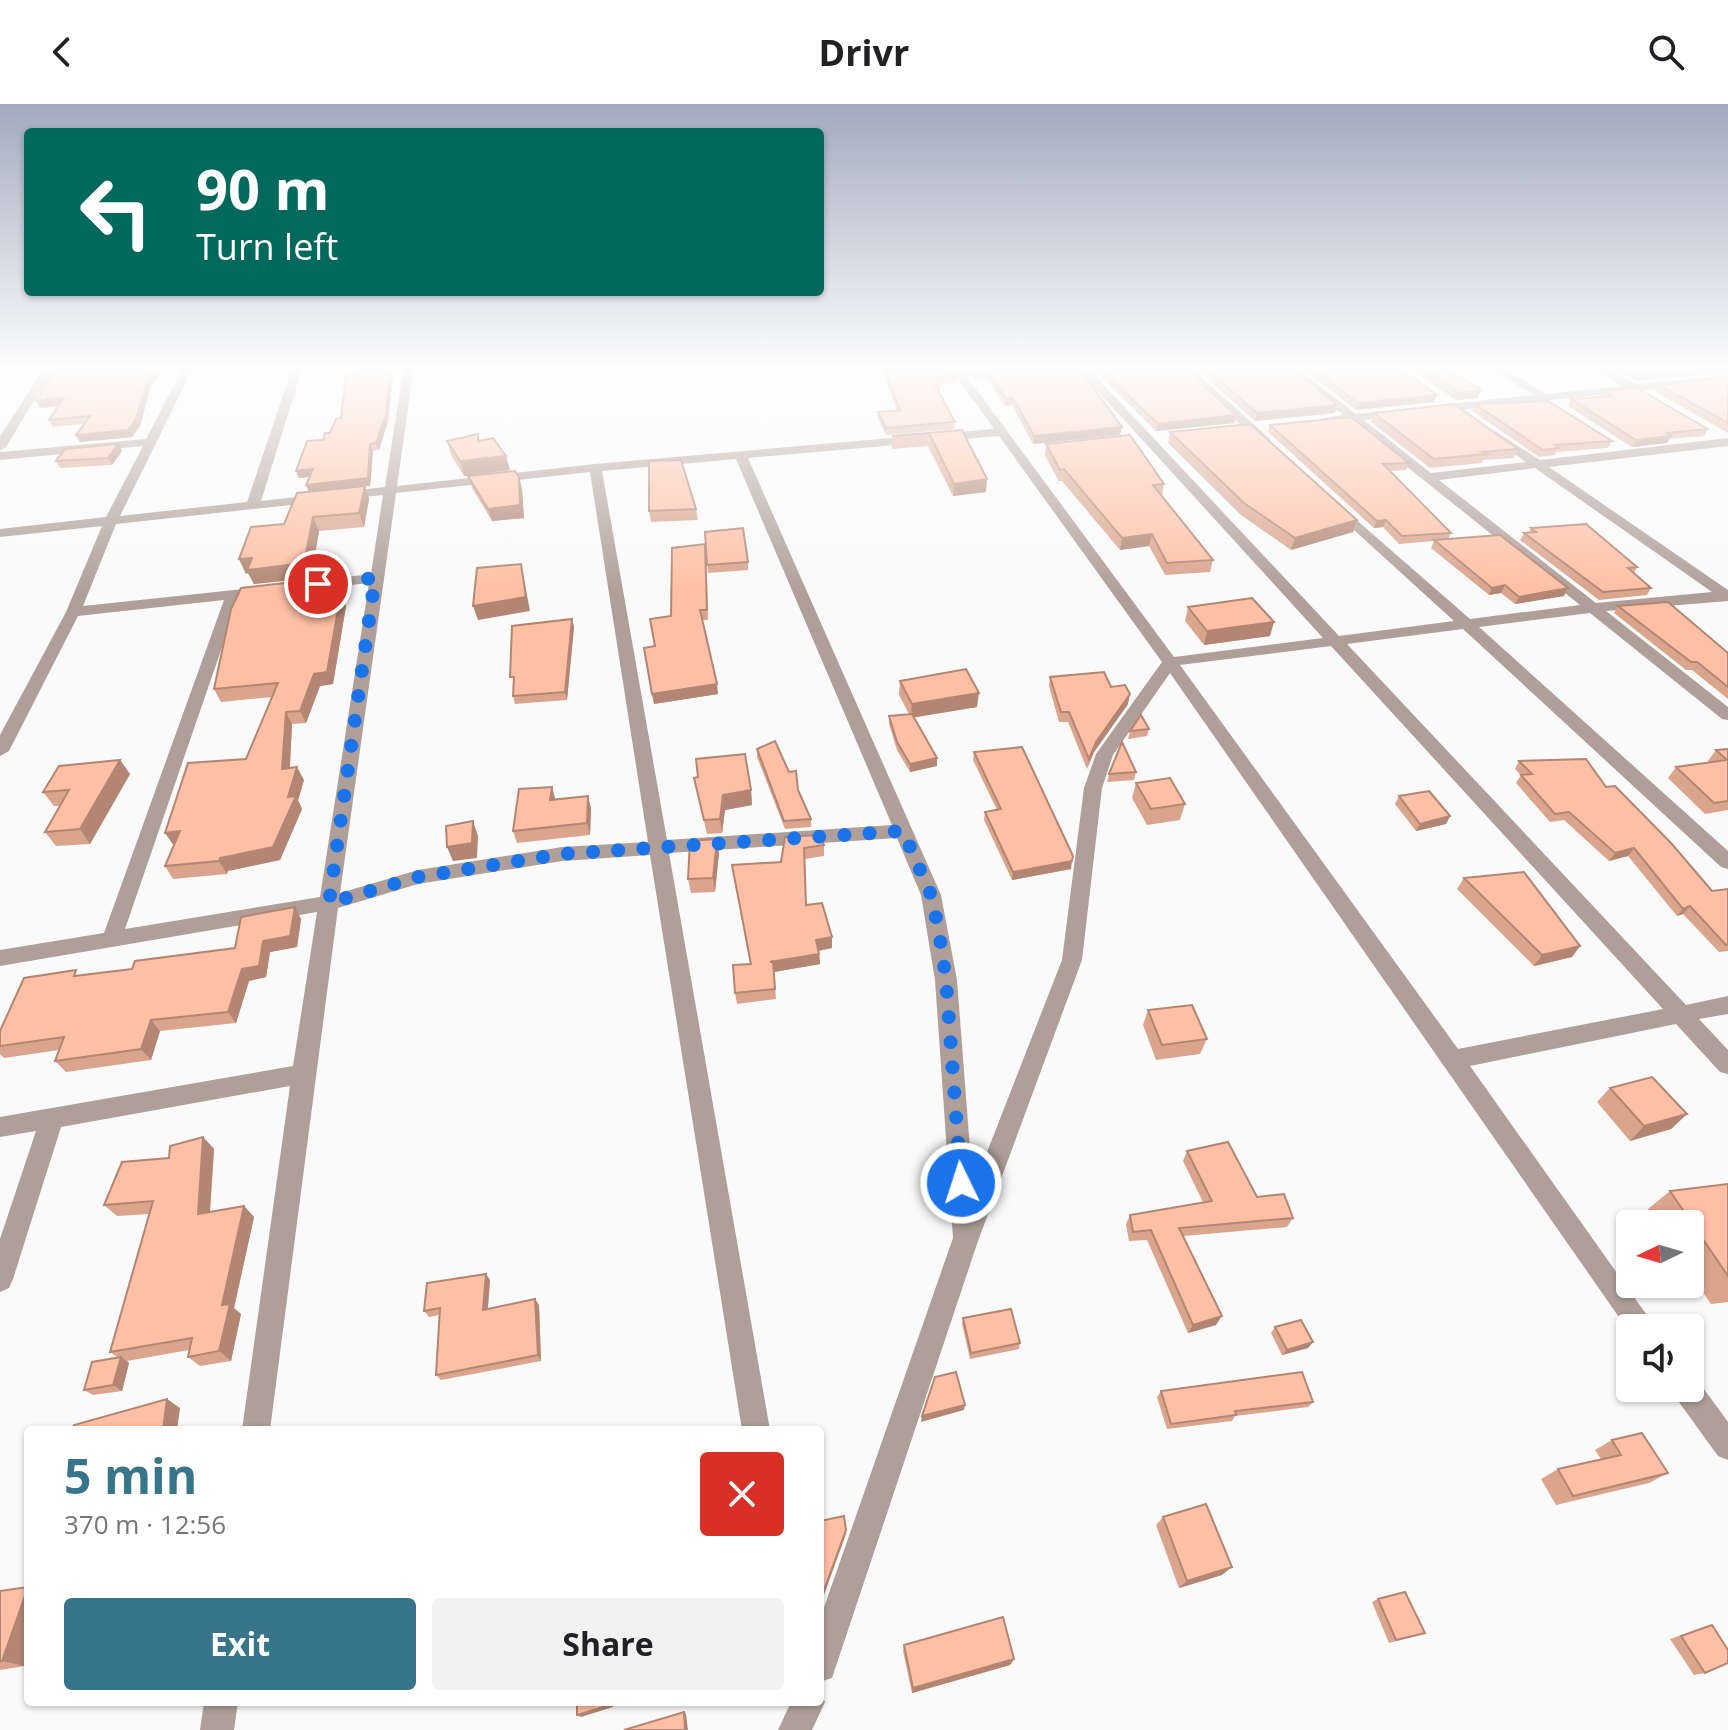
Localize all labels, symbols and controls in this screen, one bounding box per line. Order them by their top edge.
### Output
text: Drivr [819,28,909,77]
icon: back [40,30,84,74]
icon: search [1644,30,1688,74]
text: 90 m [196,150,330,226]
icon: left [64,160,168,264]
text: Turn left [196,222,338,271]
pin [284,550,352,618]
icon: arrive [296,562,340,606]
position arrow [919,1141,1003,1225]
north arrow [1616,1210,1704,1298]
map controls [1616,1210,1704,1402]
button: sound [1616,1314,1704,1402]
text: 5 min [64,1443,197,1508]
button: close [700,1452,784,1536]
text: 370 m · 12:56 [64,1506,226,1542]
button: Exit [64,1598,416,1690]
button: Share [432,1598,784,1690]

